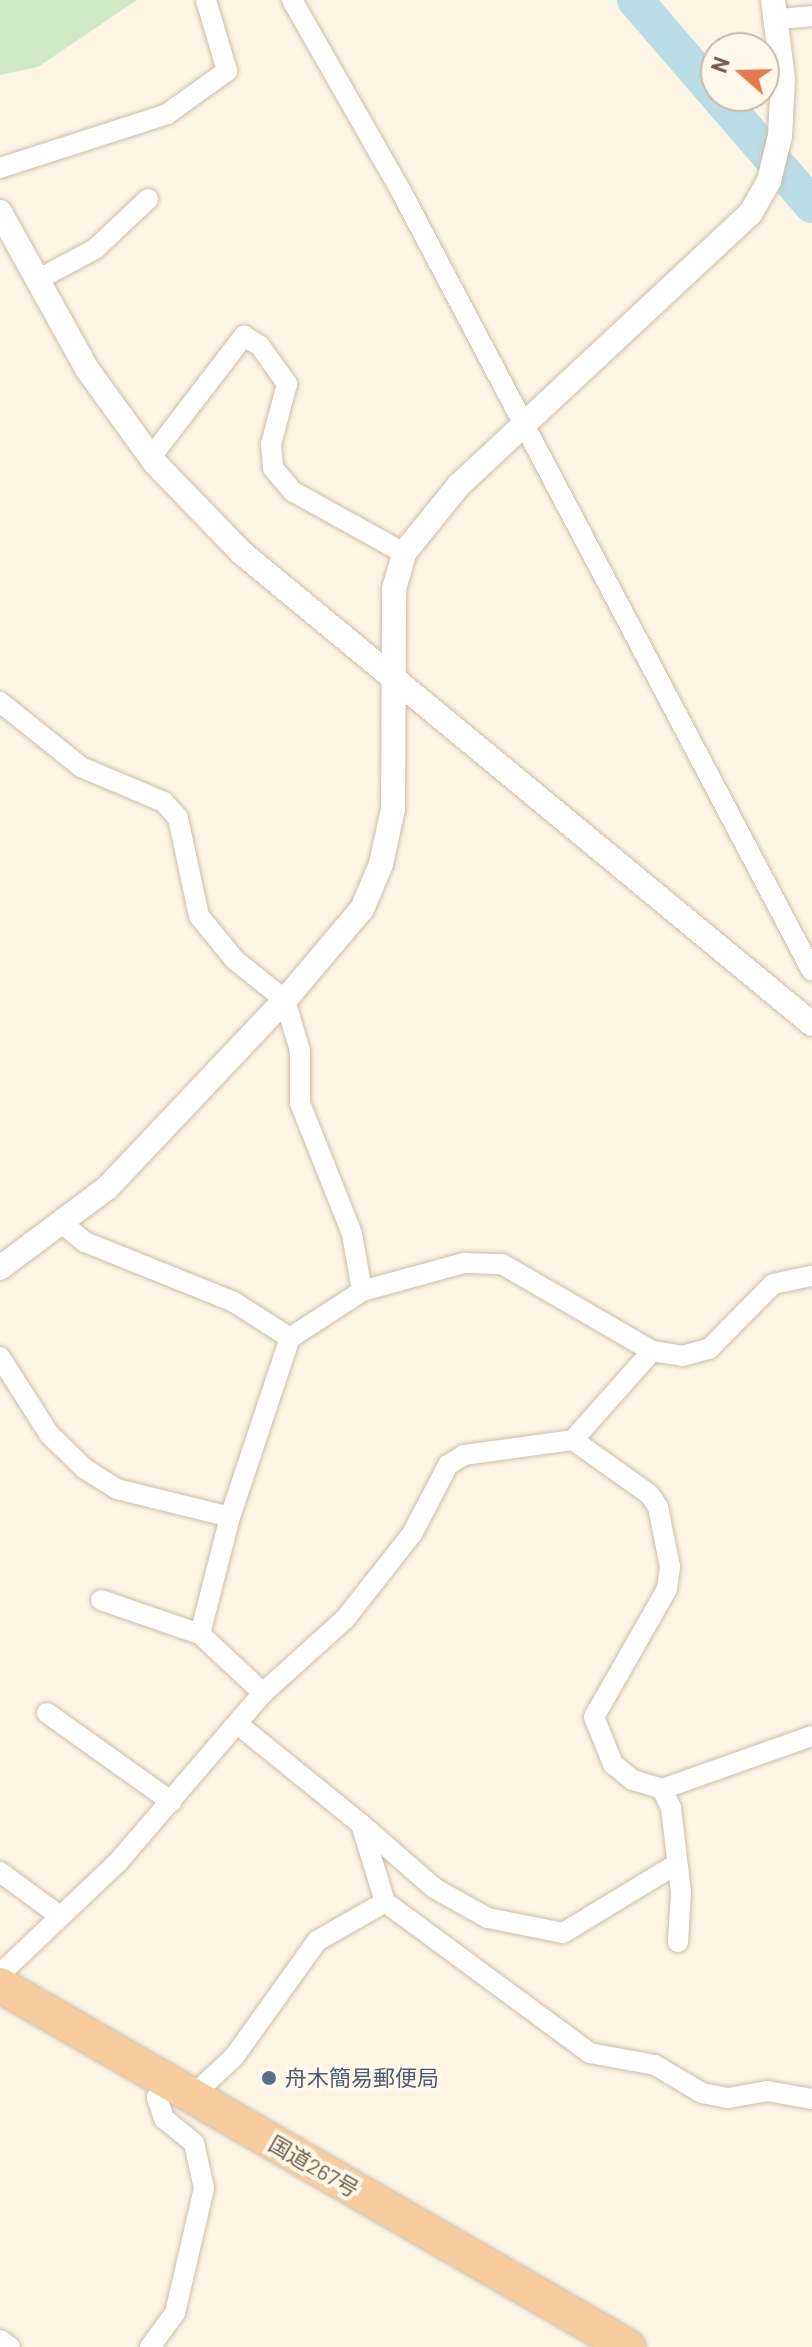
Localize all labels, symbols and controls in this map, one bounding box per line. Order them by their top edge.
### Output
north arrow [700,32,780,112]
text: N [705,53,734,76]
place label: 舟木簡易郵便局 [285,2065,439,2091]
marker: 舟木簡易郵便局 [260,2069,278,2087]
street label: 国道267号 [264,2130,364,2202]

